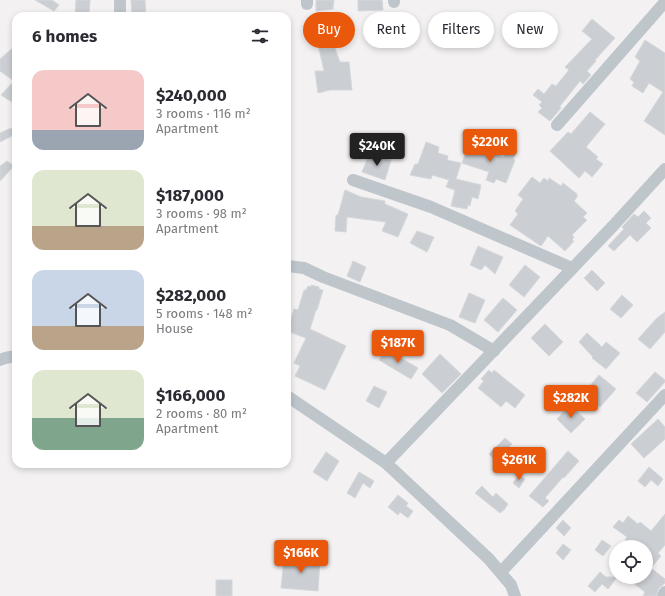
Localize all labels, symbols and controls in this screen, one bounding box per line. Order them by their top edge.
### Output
chip: Buy [303,12,355,48]
chip: Rent [363,12,420,48]
chip: Filters [428,12,494,48]
chip: New [502,12,558,48]
icon: filters [249,25,271,47]
text: 6 homes [32,26,97,47]
text: $240,000 [156,85,227,106]
icon: home [64,86,112,134]
text: 3 rooms · 116 m² [156,106,251,121]
text: Apartment [156,121,218,136]
pin: $220K [462,129,518,163]
pin: $240K [349,133,405,167]
text: $220K [472,134,508,149]
text: $240K [359,138,395,153]
text: $187,000 [156,185,224,206]
icon: home [64,186,112,234]
text: 3 rooms · 98 m² [156,206,247,221]
text: Apartment [156,221,218,236]
text: $282,000 [156,285,226,306]
icon: home [64,286,112,334]
text: 5 rooms · 148 m² [156,306,252,321]
text: House [156,321,193,336]
pin: $187K [370,330,426,364]
text: $187K [381,335,415,350]
text: $166,000 [156,385,225,406]
pin: $282K [543,385,599,419]
icon: home [64,386,112,434]
text: $282K [553,390,589,405]
text: 2 rooms · 80 m² [156,406,247,421]
text: Apartment [156,421,218,436]
pin: $261K [491,447,547,481]
text: $261K [502,452,536,467]
pin: $166K [273,540,329,574]
map controls [609,540,653,584]
button: locate [609,540,653,584]
text: $166K [283,545,319,560]

